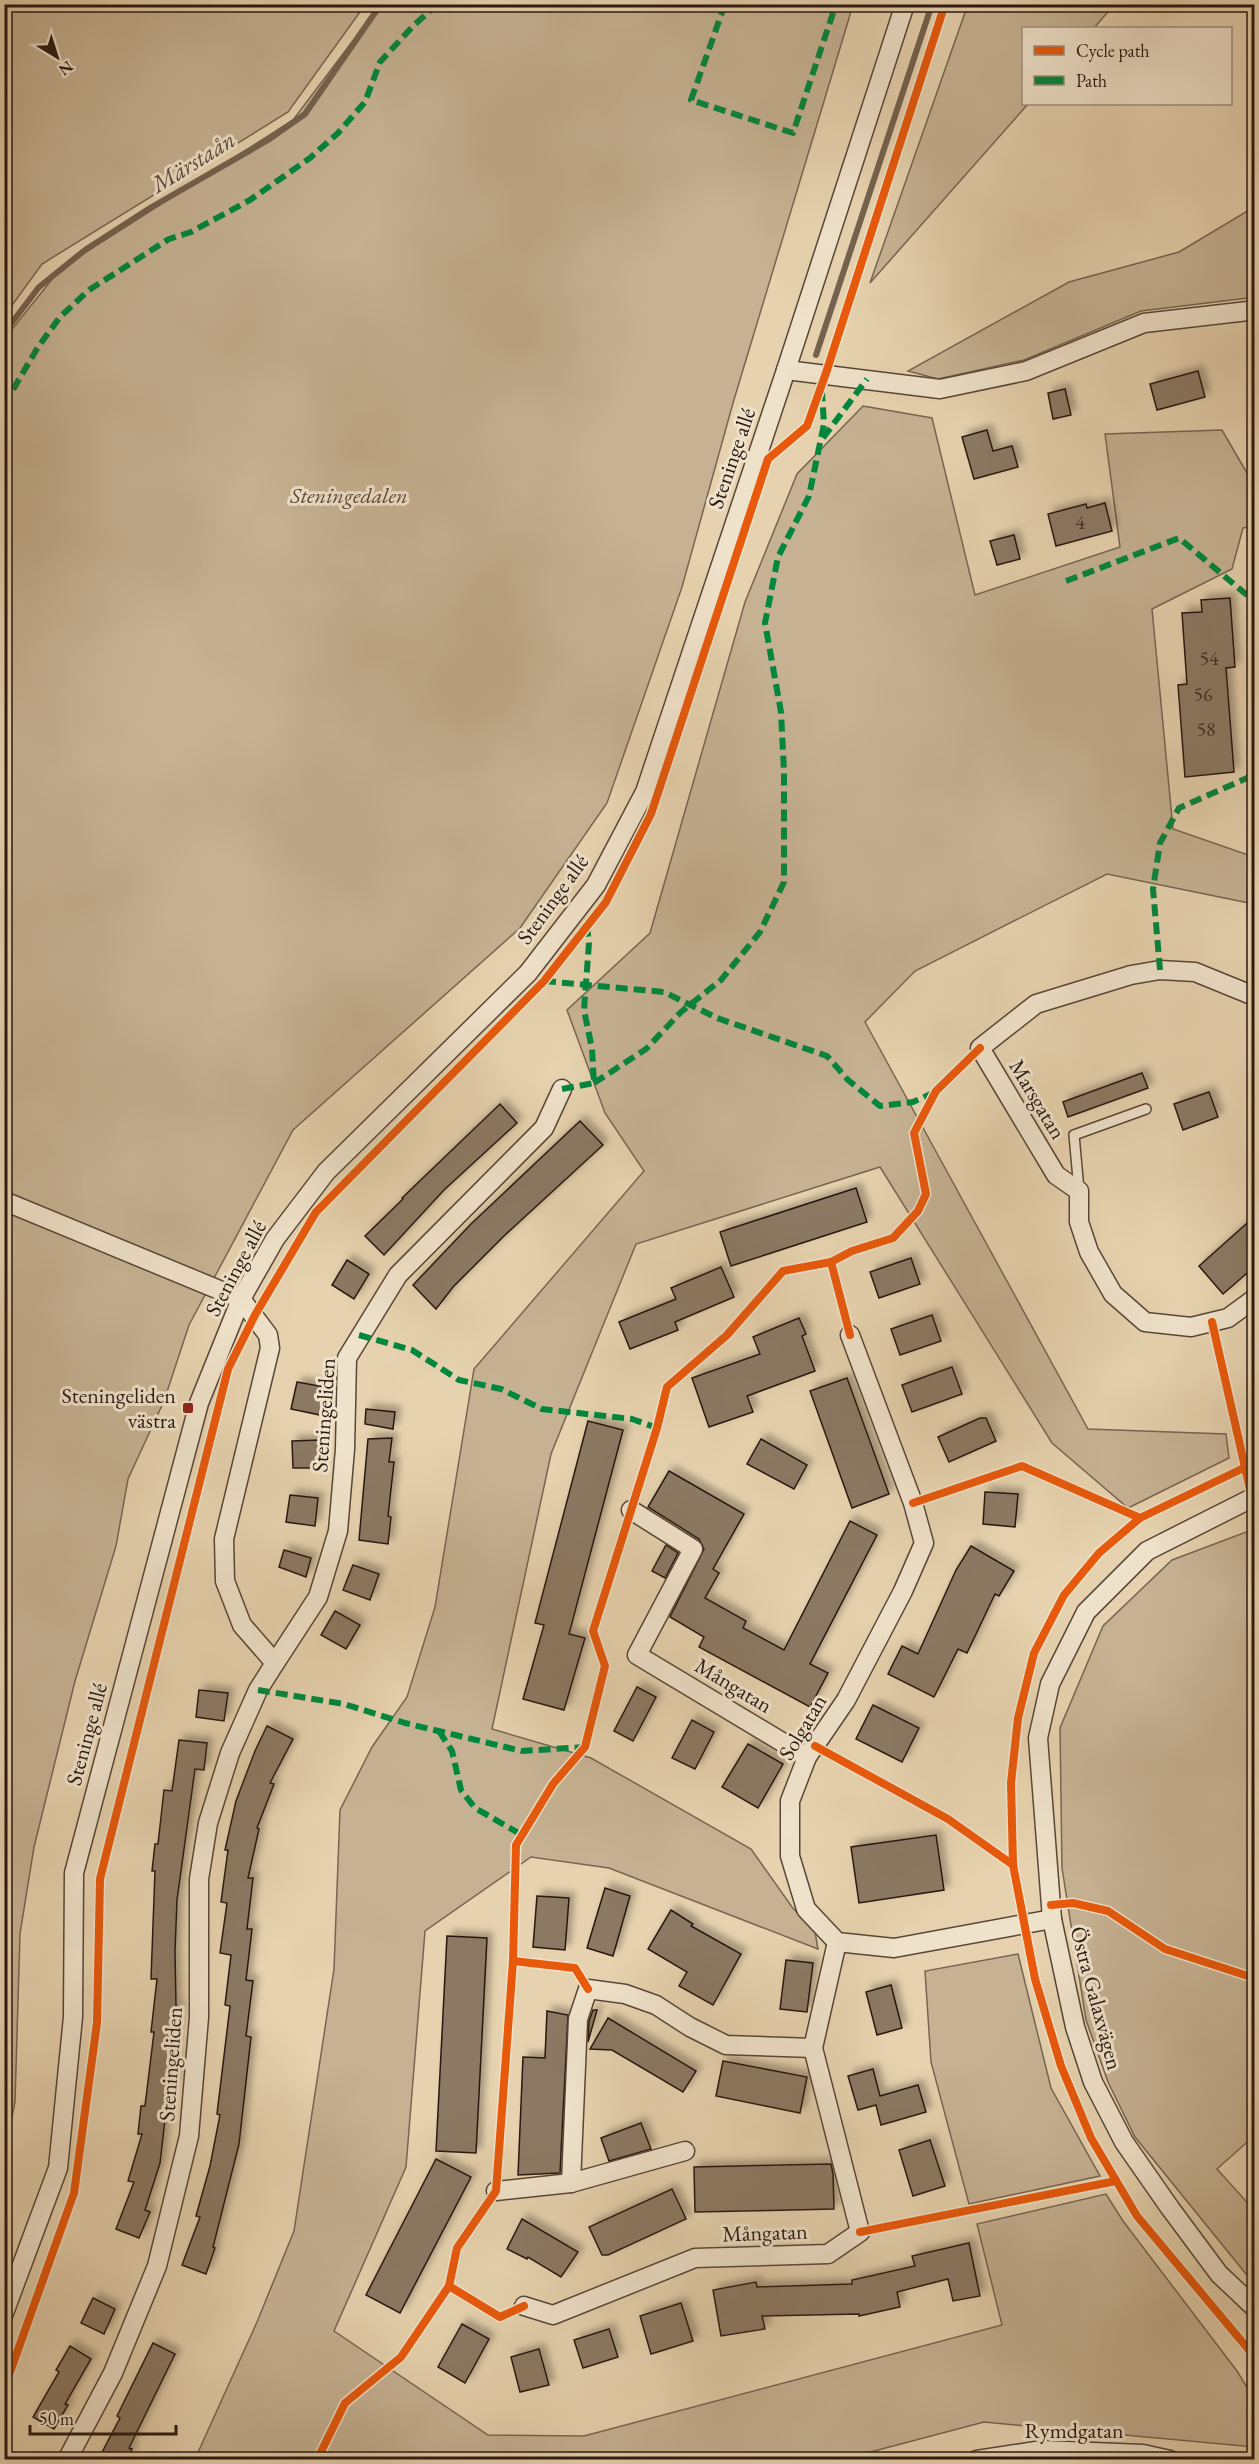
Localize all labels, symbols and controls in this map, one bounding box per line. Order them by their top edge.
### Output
north arrow [27,27,87,87]
legend [1022,27,1232,105]
text: Cycle path [1076,39,1150,62]
text: N [54,56,77,81]
text: Path [1076,69,1107,92]
water label: Märstaån [143,124,241,201]
street label: Steninge allé [701,403,762,512]
park label: Steningedalen [289,481,408,510]
house number: 4 [1075,509,1085,535]
house number: 54 [1199,645,1219,671]
house number: 56 [1193,681,1213,707]
house number: 58 [1196,716,1216,742]
street label: Steninge allé [510,848,595,950]
street label: Marsgatan [1002,1054,1073,1145]
street label: Steninge allé [198,1215,273,1321]
street label: Steningeliden [305,1357,342,1473]
place label: Steningeliden västra [62,1381,176,1435]
marker: Steningeliden västra [181,1401,195,1415]
street label: Mångatan [690,1651,778,1720]
street label: Steninge allé [59,1679,114,1789]
street label: Solgatan [772,1689,834,1765]
street label: Östra Galaxvägen [1063,1923,1130,2073]
street label: Steningeliden [152,2006,189,2122]
street label: Mångatan [722,2217,809,2248]
scale bar [30,2398,176,2436]
text: 50 m [39,2407,74,2430]
street label: Rymdgatan [1024,2416,1124,2445]

